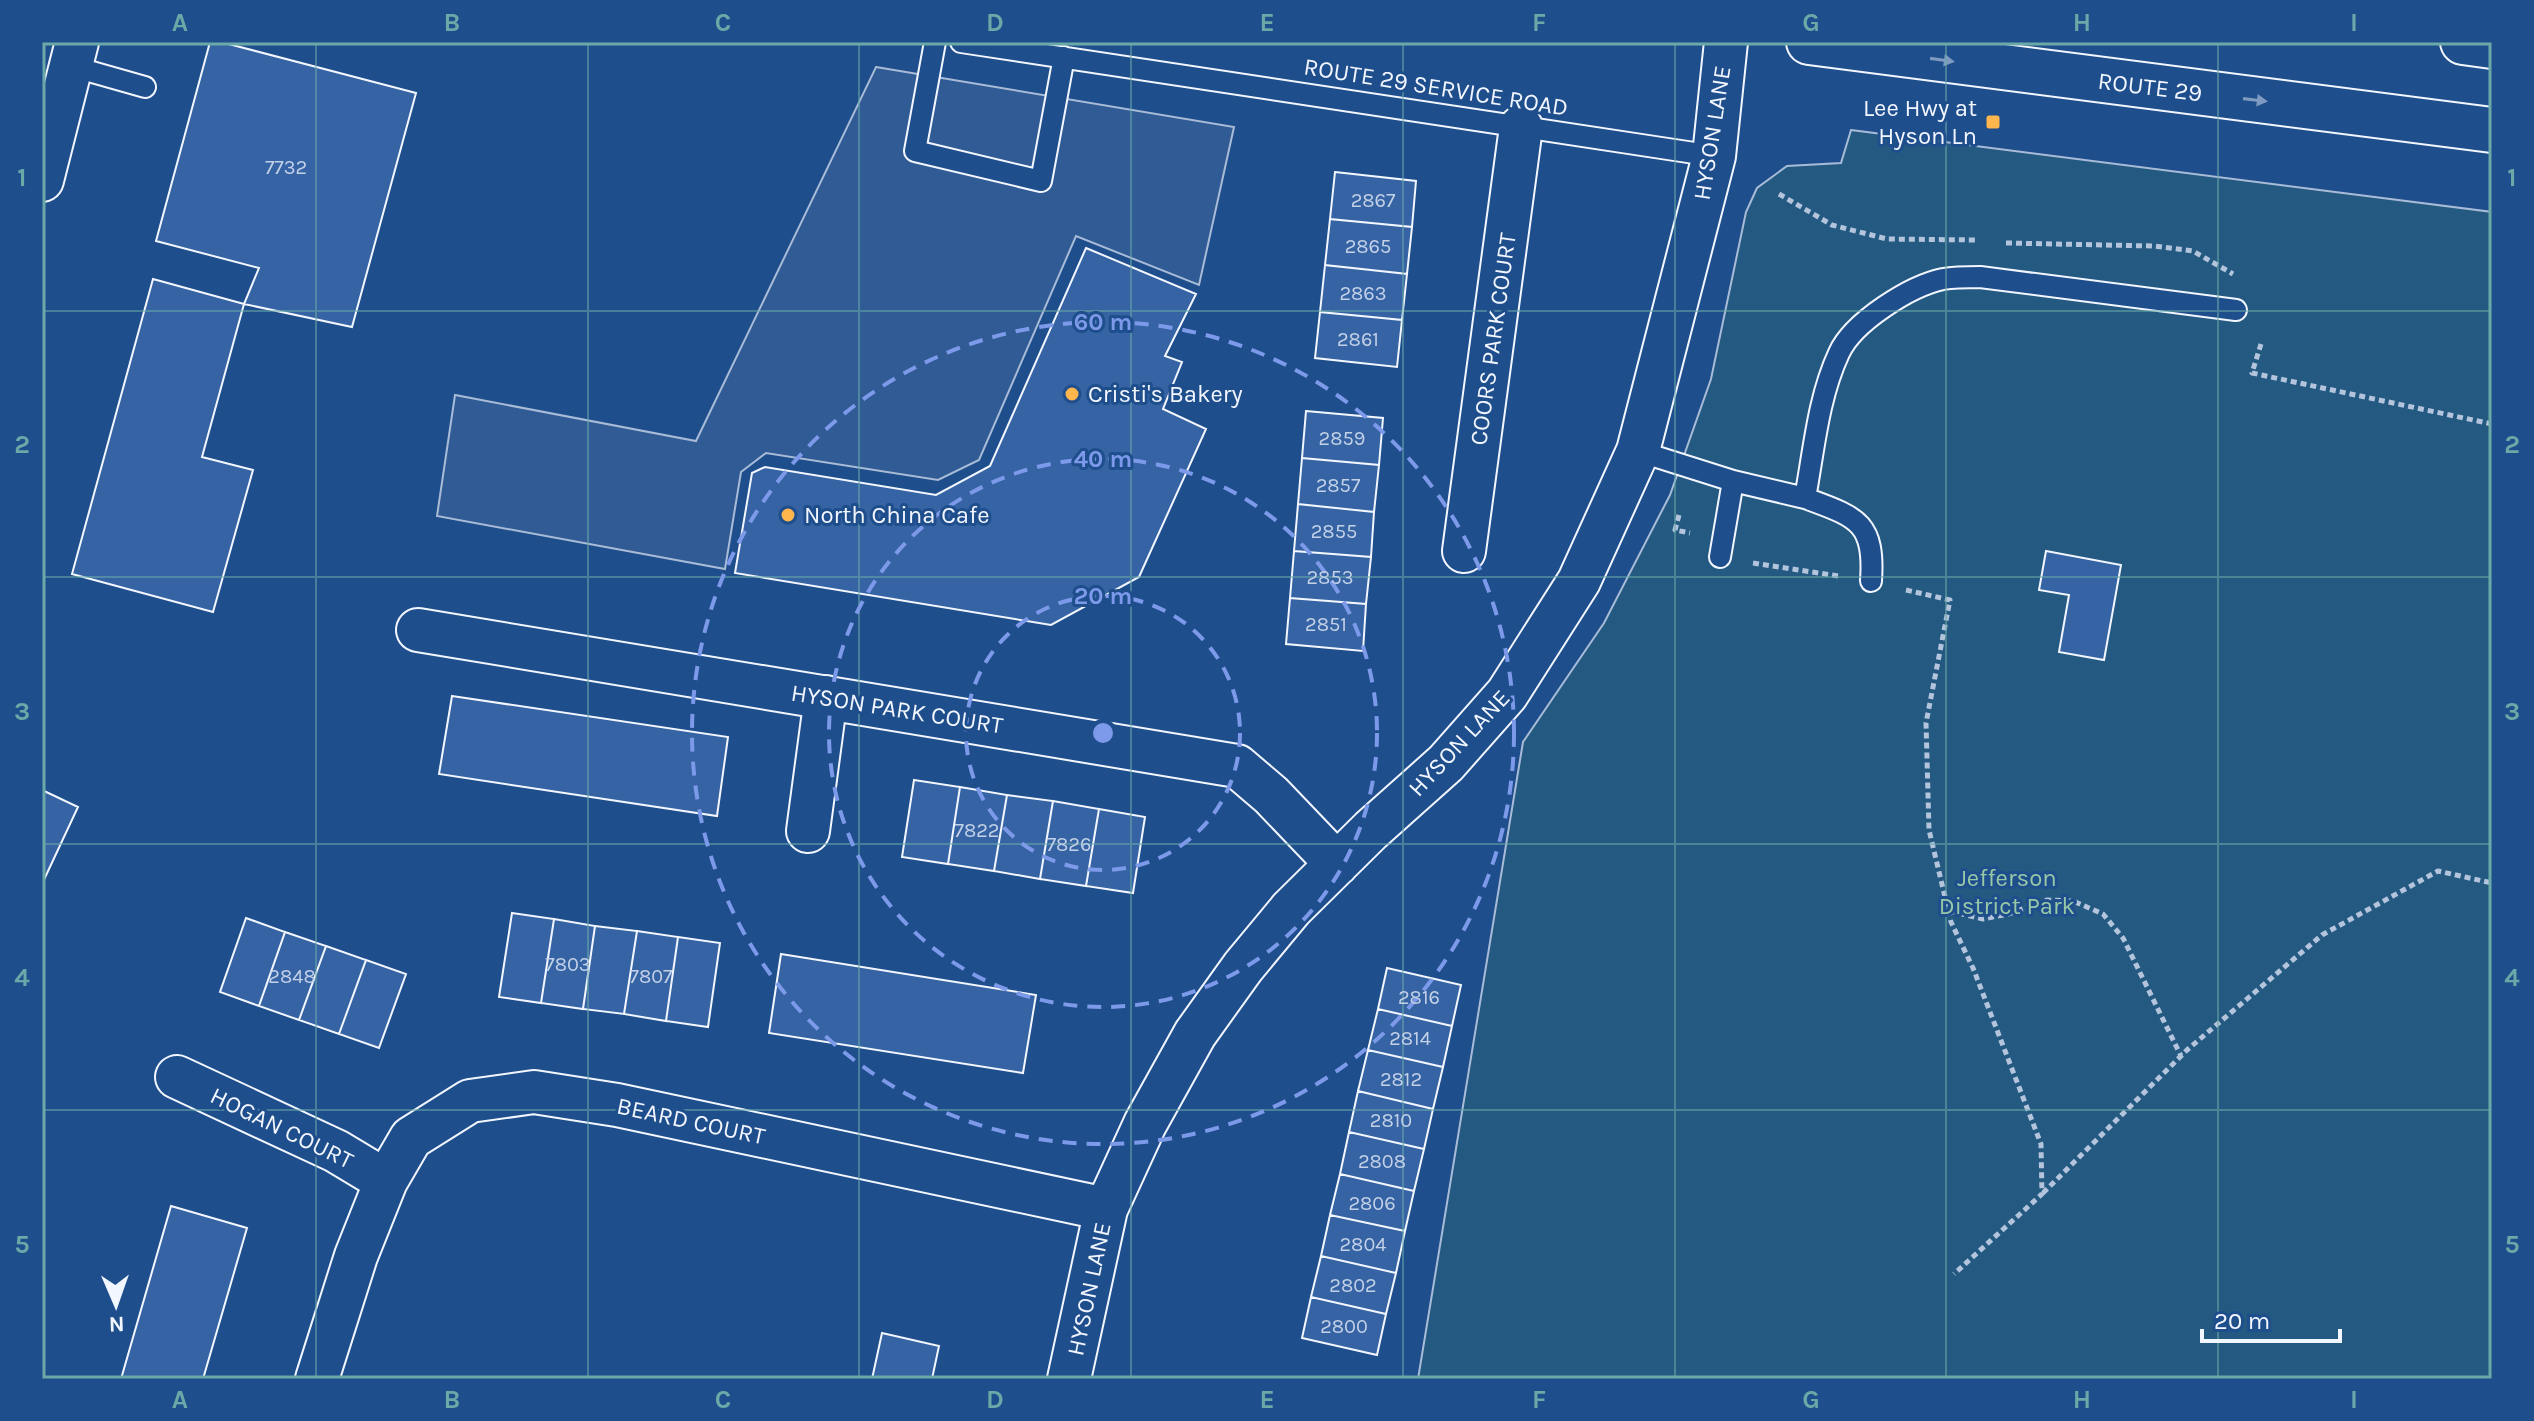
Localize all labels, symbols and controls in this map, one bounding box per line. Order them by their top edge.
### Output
text: A [172,7,188,38]
text: B [444,7,460,38]
text: C [715,7,731,38]
text: D [986,7,1004,38]
text: E [1259,7,1275,38]
text: F [1532,7,1546,38]
text: G [1802,7,1820,38]
text: H [2073,7,2091,38]
text: I [2350,7,2358,38]
street label: ROUTE 29 SERVICE ROAD [1302,52,1570,122]
one-way arrow [1930,54,1955,67]
street label: HYSON LANE [1688,64,1736,202]
street label: ROUTE 29 [2096,67,2204,107]
place label: Lee Hwy at Hyson Ln [1863,94,1977,150]
one-way arrow [2243,94,2268,107]
marker: Lee Hwy at Hyson Ln [1984,113,2002,131]
house number: 7732 [265,156,307,179]
text: 1 [17,162,27,193]
text: 1 [2507,162,2517,193]
house number: 2867 [1351,189,1396,212]
street label: COORS PARK COURT [1464,231,1522,447]
house number: 2865 [1345,235,1391,258]
house number: 2863 [1339,282,1387,305]
text: 60 m [1074,308,1132,336]
house number: 2861 [1337,328,1379,351]
place label: Cristi's Bakery [1088,380,1243,408]
marker: Cristi's Bakery [1063,385,1081,403]
house number: 2859 [1319,427,1365,450]
text: 2 [14,429,30,460]
text: 2 [2504,429,2520,460]
text: 40 m [1074,445,1132,473]
house number: 2857 [1316,474,1361,497]
place label: North China Cafe [804,501,990,529]
marker: North China Cafe [779,506,797,524]
house number: 2855 [1311,520,1357,543]
house number: 2853 [1307,566,1353,589]
text: 20 m [1074,582,1132,610]
house number: 2851 [1305,613,1347,636]
street label: HYSON PARK COURT [789,678,1005,740]
street label: HYSON LANE [1403,684,1515,802]
text: 3 [14,696,30,727]
text: 3 [2504,696,2520,727]
centre of rings [1089,719,1117,747]
house number: 7822 [955,819,999,842]
house number: 7826 [1047,833,1091,856]
park label: Jefferson District Park [1939,864,2075,920]
house number: 7803 [545,953,591,976]
text: 4 [14,962,30,993]
text: 4 [2504,962,2520,993]
house number: 2848 [268,965,316,988]
house number: 7807 [630,965,673,988]
house number: 2816 [1398,986,1440,1009]
house number: 2814 [1389,1027,1431,1050]
house number: 2812 [1380,1068,1422,1091]
street label: HOGAN COURT [206,1081,358,1175]
street label: BEARD COURT [614,1092,768,1150]
house number: 2810 [1370,1109,1412,1132]
house number: 2808 [1358,1150,1406,1173]
house number: 2806 [1348,1192,1396,1215]
street label: HYSON LANE [1061,1220,1117,1358]
text: 5 [14,1229,30,1260]
text: 5 [2504,1229,2520,1260]
house number: 2804 [1340,1233,1386,1256]
north arrow [76,1265,156,1345]
house number: 2802 [1329,1274,1377,1297]
scale bar [2202,1293,2340,1343]
text: 20 m [2214,1307,2270,1335]
text: N [108,1311,125,1337]
house number: 2800 [1320,1315,1368,1338]
text: A [172,1384,188,1415]
text: B [444,1384,460,1415]
text: C [715,1384,731,1415]
text: D [986,1384,1004,1415]
text: E [1259,1384,1275,1415]
text: F [1532,1384,1546,1415]
text: G [1802,1384,1820,1415]
text: H [2073,1384,2091,1415]
text: I [2350,1384,2358,1415]

